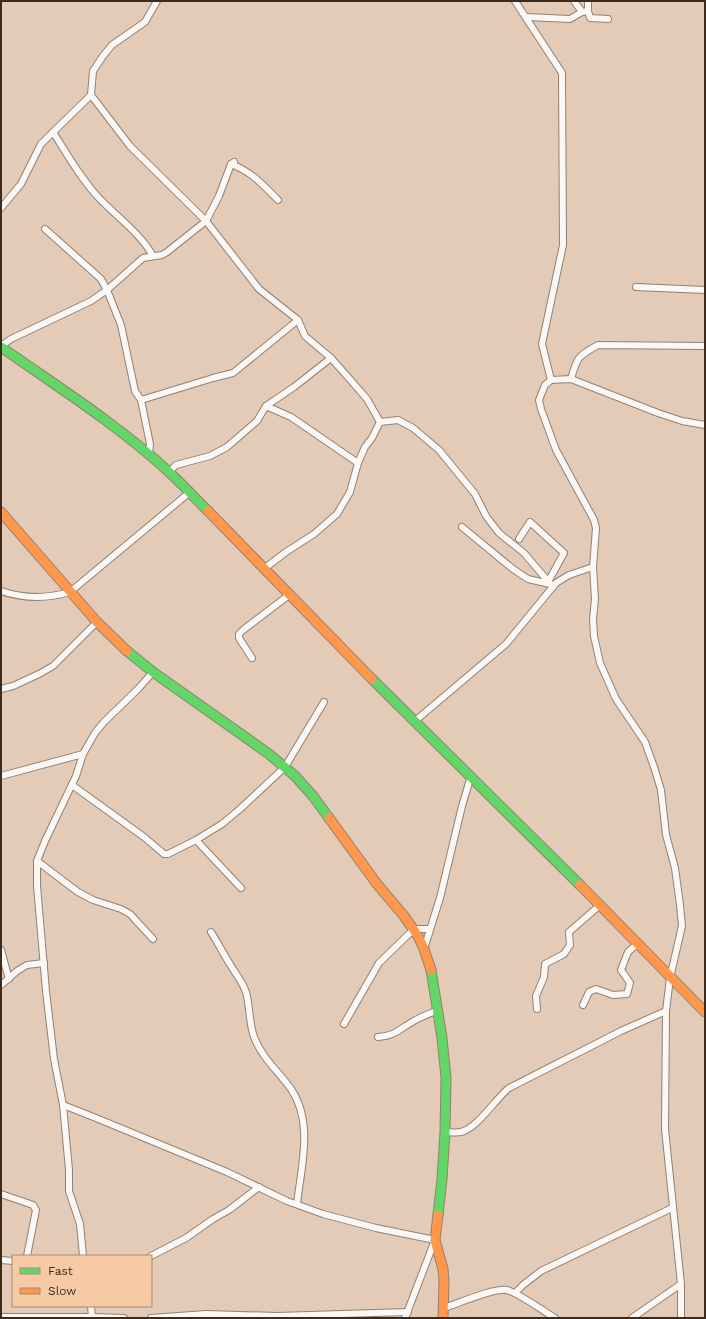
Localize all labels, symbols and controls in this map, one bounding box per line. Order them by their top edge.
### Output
legend [12,1255,152,1307]
text: Fast [48,1264,73,1278]
text: Slow [48,1284,76,1298]

